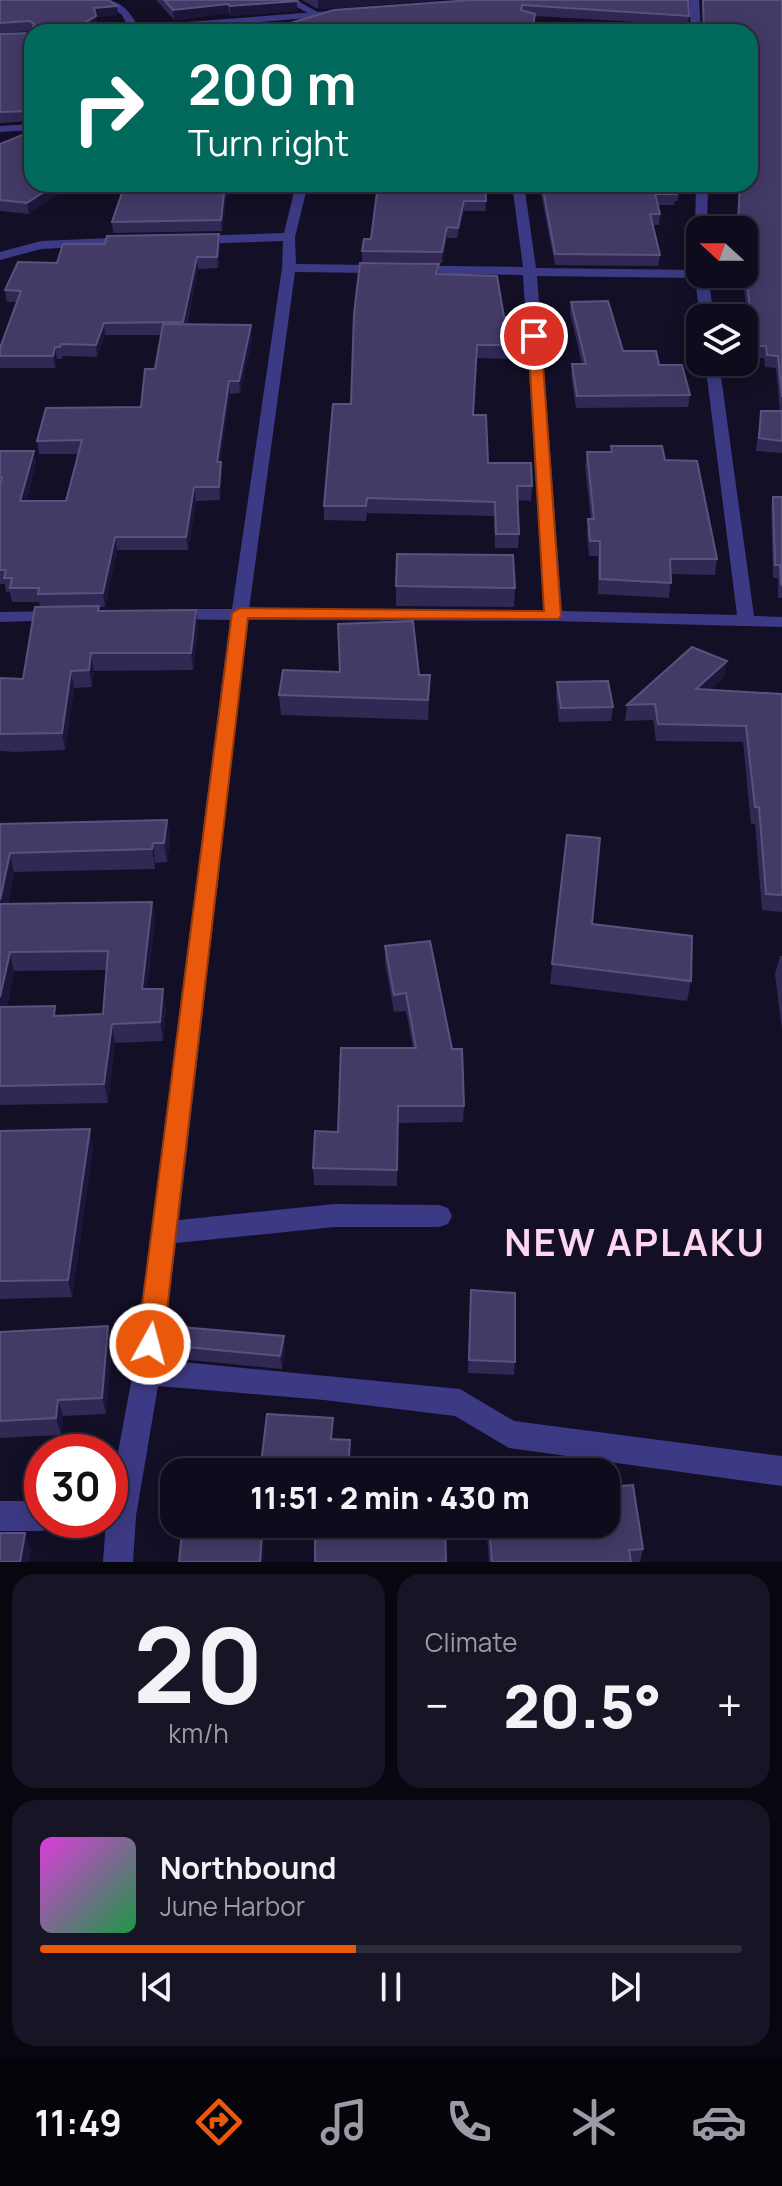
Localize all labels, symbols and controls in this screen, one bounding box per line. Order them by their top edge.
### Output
text: 200 m [188,45,357,122]
icon: right [56,56,160,160]
text: Turn right [188,118,349,167]
north arrow [686,216,758,288]
map controls [686,216,758,376]
pin [500,302,568,370]
button: layers [686,304,758,376]
icon: arrive [512,314,556,358]
district label: NEW APLAKU [504,1215,766,1267]
position arrow [108,1302,192,1386]
speed limit sign: 30 [24,1434,128,1538]
text: 11:51 · 2 min · 430 m [250,1477,530,1518]
text: 20 [133,1592,264,1734]
text: Climate [425,1624,517,1660]
text: 20.5° [504,1664,662,1746]
text: − [425,1675,449,1735]
text: + [717,1675,742,1735]
text: km/h [168,1715,229,1751]
text: Northbound [160,1847,337,1888]
text: June Harbor [160,1888,305,1924]
icon: previous [135,1965,179,2009]
icon: pause [369,1965,413,2009]
icon: next [603,1965,647,2009]
icon: directions [191,2094,247,2150]
icon: music [316,2094,372,2150]
icon: phone [441,2094,497,2150]
icon: climate [566,2094,622,2150]
icon: car [691,2094,747,2150]
text: 11:49 [35,2098,122,2147]

